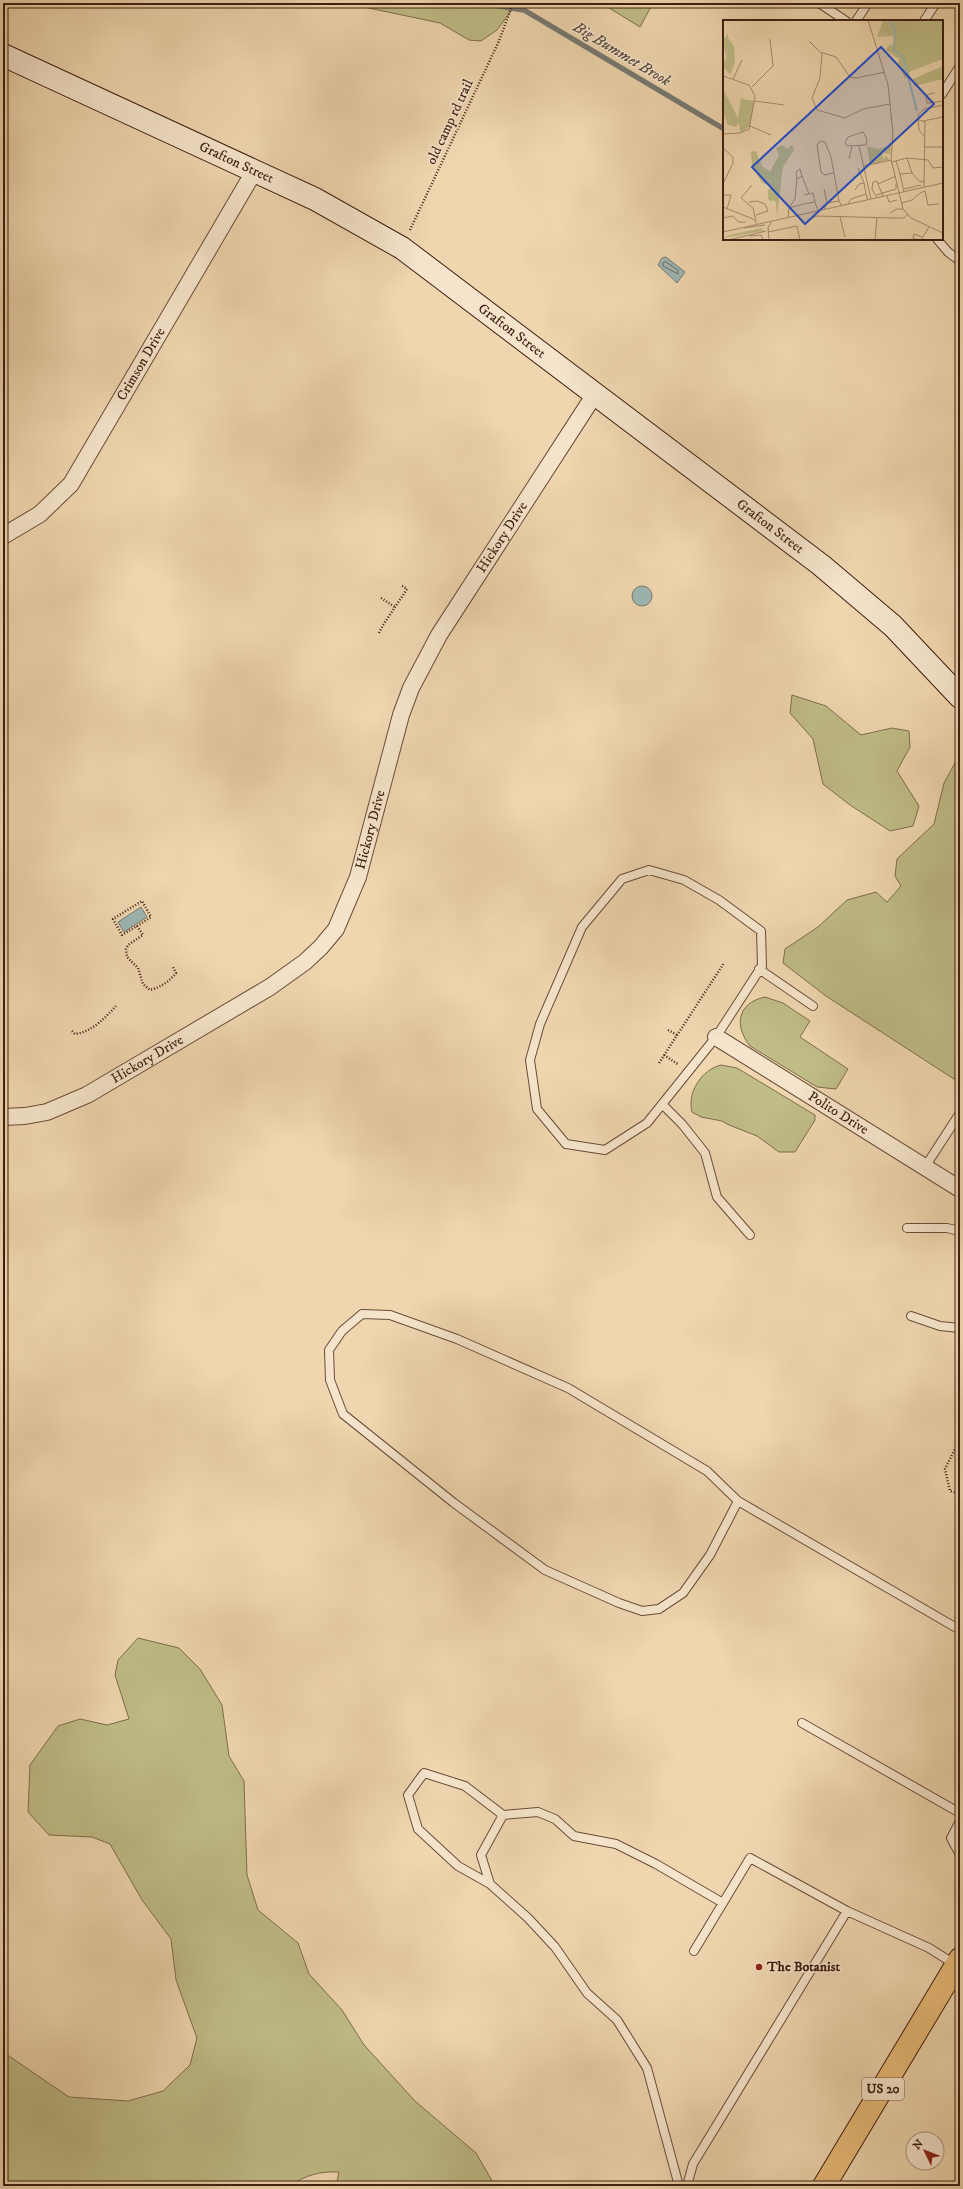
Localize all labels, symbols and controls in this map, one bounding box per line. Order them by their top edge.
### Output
water label: Big Bummet Brook [569,17,675,91]
inset map [723,20,943,240]
street label: old camp rd trail [422,76,478,168]
street label: Grafton Street [196,138,277,188]
street label: Grafton Street [474,300,549,363]
street label: Crimson Drive [113,324,170,404]
street label: Grafton Street [733,495,808,558]
street label: Hickory Drive [473,498,532,576]
street label: Hickory Drive [351,788,390,871]
street label: Hickory Drive [108,1031,187,1088]
street label: Polito Drive [805,1088,872,1139]
place label: The Botanist [766,1958,840,1976]
marker: The Botanist [754,1962,764,1972]
road number: US 20 [862,2078,904,2100]
north arrow [905,2131,945,2171]
text: N [910,2137,927,2153]

